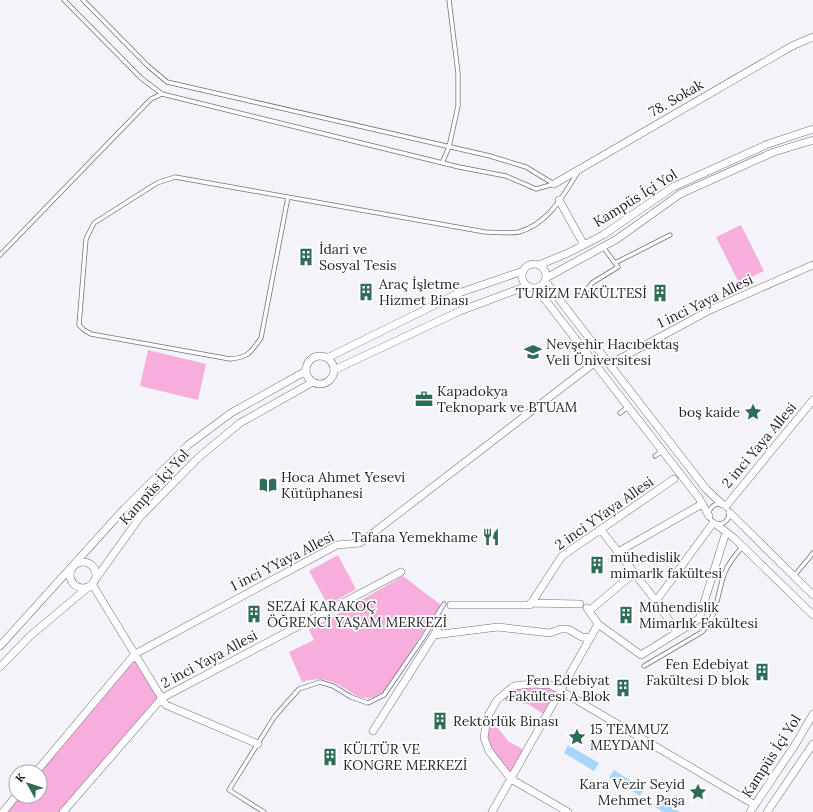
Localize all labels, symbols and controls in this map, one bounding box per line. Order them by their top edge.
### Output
street label: 78. Sokak [646,75,707,121]
street label: Kampüs İçi Yol [590,165,680,231]
place label: İdari ve Sosyal Tesis [319,240,396,274]
building icon: İdari ve Sosyal Tesis [296,247,316,267]
street label: 1 inci Yaya Allesi [654,270,756,332]
place label: Araç İşletme Hizmet Binası [378,275,469,309]
building icon: Araç İşletme Hizmet Binası [356,282,376,302]
building icon: TURİZM FAKÜLTESİ [650,283,670,303]
place label: TURİZM FAKÜLTESİ [515,284,647,302]
place label: Nevşehir Hacıbektaş Veli Üniversitesi [545,335,679,369]
school or university icon: Nevşehir Hacıbektaş Veli Üniversitesi [523,342,543,362]
place label: Kapadokya Teknopark ve BTUAM [437,382,578,416]
office icon: Kapadokya Teknopark ve BTUAM [414,389,434,409]
street label: 2 inci Yaya Allesi [718,398,800,492]
place icon: boş kaide [743,402,763,422]
place label: boş kaide [679,403,740,421]
street label: Kampüs İçi Yol [115,445,193,529]
place label: Hoca Ahmet Yesevi Kütüphanesi [281,468,405,502]
street label: 2 inci YYaya Allesi [551,472,657,554]
library icon: Hoca Ahmet Yesevi Kütüphanesi [258,475,278,495]
street label: 1 inci YYaya Allesi [227,527,337,595]
restaurant icon: Tafana Yemekhame [481,527,501,547]
place label: Tafana Yemekhame [352,528,478,546]
place label: mühedislik mimarlk fakültesi [610,548,722,582]
building icon: mühedislik mimarlk fakültesi [587,555,607,575]
place label: SEZAİ KARAKOÇ ÖĞRENCİ YAŞAM MERKEZİ [267,597,447,631]
place label: Mühendislik Mimarlık Fakültesi [639,598,758,632]
building icon: SEZAİ KARAKOÇ ÖĞRENCİ YAŞAM MERKEZİ [244,604,264,624]
building icon: Mühendislik Mimarlık Fakültesi [616,605,636,625]
street label: 2 inci Yaya Allesi [158,626,260,692]
place label: Fen Edebiyat Fakültesi D blok [646,655,750,689]
building icon: Fen Edebiyat Fakültesi D blok [752,662,772,682]
place label: Fen Edebiyat Fakültesi A Blok [508,671,611,705]
building icon: Fen Edebiyat Fakültesi A Blok [613,678,633,698]
building icon: Rektörlük Binası [430,711,450,731]
street label: Kampüs İçi Yol [737,711,805,801]
place label: Rektörlük Binası [453,712,559,730]
place label: 15 TEMMUZ MEYDANI [590,720,669,754]
place icon: 15 TEMMUZ MEYDANI [567,727,587,747]
place label: KÜLTÜR VE KONGRE MERKEZİ [343,740,468,774]
building icon: KÜLTÜR VE KONGRE MERKEZİ [320,747,340,767]
north arrow [8,764,48,804]
text: K [12,770,28,785]
place label: Kara Vezir Seyid Mehmet Paşa [579,775,685,809]
place icon: Kara Vezir Seyid Mehmet Paşa [688,782,708,802]

